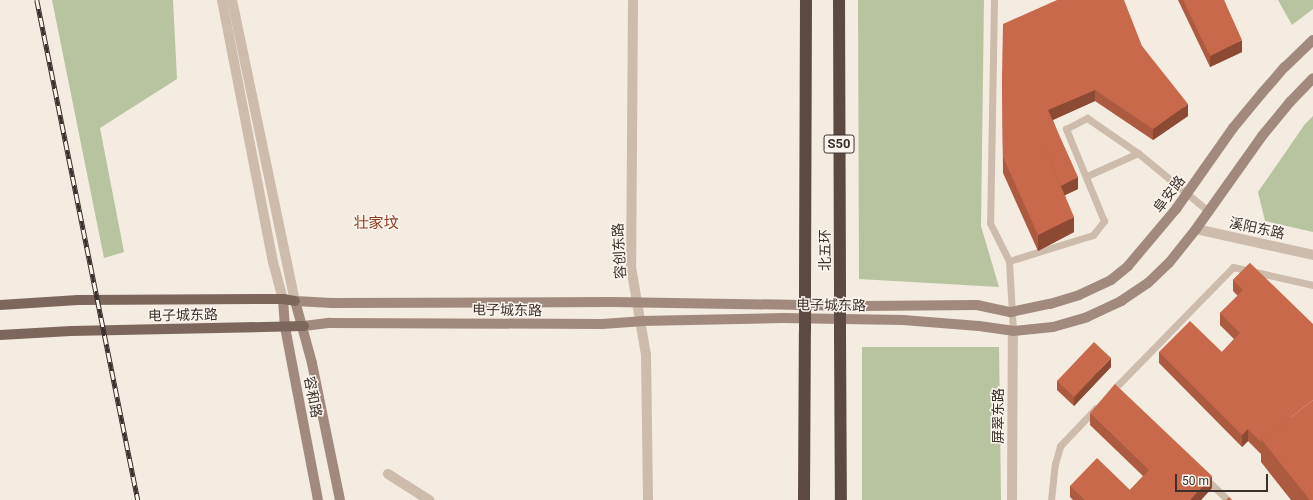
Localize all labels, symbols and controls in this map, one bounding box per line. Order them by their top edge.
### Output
road number: S50 [823,133,855,155]
street label: 阜安路 [1150,172,1188,216]
street label: 溪阳东路 [1228,214,1286,242]
district label: 壮家坟 [354,215,398,233]
street label: 容创东路 [609,223,629,279]
street label: 北五环 [817,229,833,271]
street label: 电子城东路 [796,296,866,314]
street label: 电子城东路 [472,301,542,319]
street label: 电子城东路 [148,306,218,324]
street label: 容和路 [301,375,325,419]
street label: 屏翠东路 [990,388,1006,444]
scale bar [1177,466,1270,492]
text: 50 m [1182,474,1209,488]

